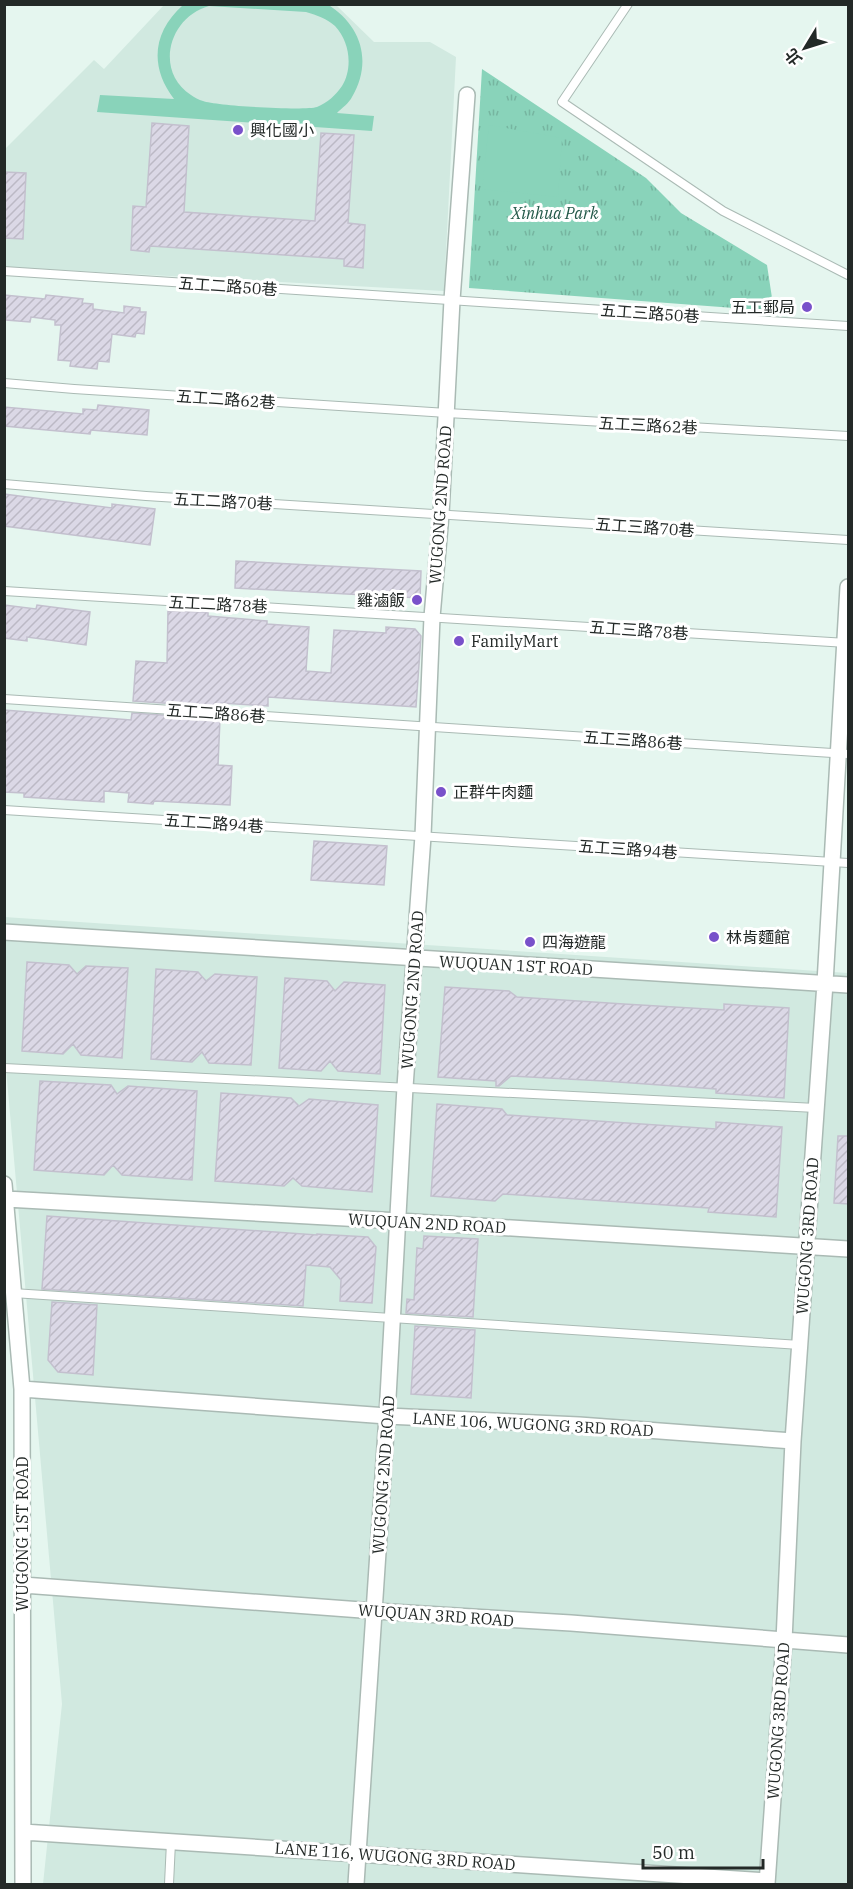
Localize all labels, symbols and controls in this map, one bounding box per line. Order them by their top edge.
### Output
north arrow [775,18,835,78]
text: 北 [780,45,806,70]
place label: 興化國小 [250,120,314,140]
marker: 興化國小 [231,123,245,137]
park label: Xinhua Park [511,203,599,223]
street label: 五工二路50巷 [178,273,278,299]
place label: 五工郵局 [731,297,795,317]
street label: 五工三路50巷 [600,300,700,326]
marker: 五工郵局 [800,300,814,314]
street label: 五工二路62巷 [176,386,276,412]
street label: 五工三路62巷 [598,412,698,438]
street label: WUGONG 2ND ROAD [424,425,456,585]
street label: 五工二路70巷 [173,488,273,514]
street label: 五工三路70巷 [595,514,695,540]
place label: 雞滷飯 [357,590,405,610]
street label: 五工二路78巷 [168,591,268,617]
marker: 雞滷飯 [410,593,424,607]
street label: 五工三路78巷 [589,617,689,643]
place label: FamilyMart [471,631,559,651]
marker: FamilyMart [452,634,466,648]
street label: 五工二路86巷 [166,700,266,726]
street label: 五工三路86巷 [583,727,683,753]
place label: 正群牛肉麵 [453,782,533,802]
marker: 正群牛肉麵 [434,785,448,799]
street label: 五工二路94巷 [164,810,264,836]
street label: 五工三路94巷 [578,836,678,862]
street label: WUGONG 2ND ROAD [396,910,428,1070]
place label: 林肯麵館 [726,927,790,947]
marker: 林肯麵館 [707,930,721,944]
place label: 四海遊龍 [542,932,606,952]
marker: 四海遊龍 [523,935,537,949]
street label: WUQUAN 1ST ROAD [439,951,593,979]
street label: WUGONG 3RD ROAD [792,1157,822,1315]
street label: WUQUAN 2ND ROAD [347,1209,507,1237]
street label: WUGONG 2ND ROAD [367,1395,399,1555]
street label: LANE 106, WUGONG 3RD ROAD [412,1408,654,1440]
street label: WUGONG 1ST ROAD [12,1456,32,1612]
street label: WUQUAN 3RD ROAD [357,1600,515,1630]
street label: WUGONG 3RD ROAD [763,1642,793,1800]
scale bar [643,1832,763,1870]
street label: LANE 116, WUGONG 3RD ROAD [274,1838,516,1874]
text: 50 m [652,1841,695,1864]

